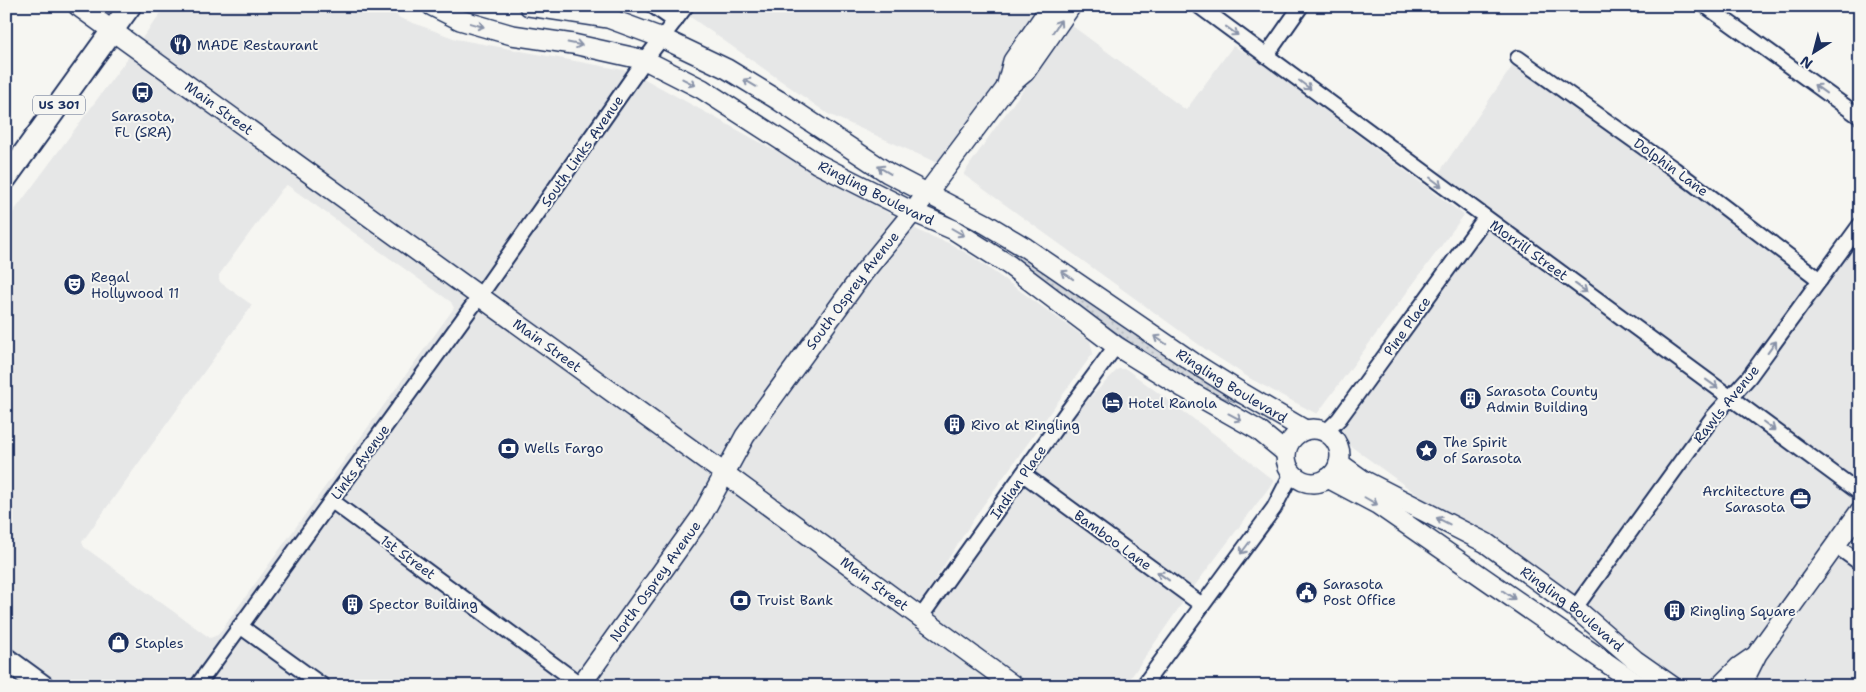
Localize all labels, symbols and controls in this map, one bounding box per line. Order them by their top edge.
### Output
one-way arrow [469,20,485,30]
one-way arrow [1052,20,1062,34]
one-way arrow [1225,26,1239,36]
north arrow [1788,28,1838,78]
restaurant icon: MADE Restaurant [169,33,193,57]
place label: MADE Restaurant [197,36,318,54]
one-way arrow [567,40,583,50]
text: N [1797,52,1816,73]
street label: Main Street [181,77,257,139]
one-way arrow [743,77,757,87]
one-way arrow [681,78,696,87]
one-way arrow [1298,80,1312,90]
bus stop icon: Sarasota, FL (SRA) [131,81,155,105]
one-way arrow [1813,84,1827,94]
street label: South Links Avenue [537,92,627,210]
road number: US 301 [33,96,85,114]
place label: Sarasota, FL (SRA) [111,107,175,141]
street label: Dolphin Lane [1630,134,1712,200]
street label: Ringling Boulevard [815,157,937,229]
one-way arrow [878,165,892,175]
one-way arrow [1429,176,1442,187]
street label: Morrill Street [1486,216,1572,284]
street label: South Osprey Avenue [802,227,903,353]
one-way arrow [950,228,964,238]
place label: Regal Hollywood 11 [91,268,179,302]
one-way arrow [1060,270,1074,280]
theatre icon: Regal Hollywood 11 [63,273,87,297]
one-way arrow [1574,283,1588,293]
street label: Pine Place [1380,293,1435,359]
street label: Main Street [509,314,585,376]
one-way arrow [1153,335,1167,345]
one-way arrow [1766,340,1777,354]
street label: Ringling Boulevard [1173,344,1291,427]
street label: Rawls Avenue [1689,361,1763,447]
one-way arrow [1705,379,1718,390]
place label: Sarasota County Admin Building [1486,382,1598,416]
building icon: Sarasota County Admin Building [1458,387,1482,411]
hotel icon: Hotel Ranola [1100,391,1124,415]
place label: Hotel Ranola [1128,394,1217,412]
one-way arrow [1227,412,1242,422]
building icon: Rivo at Ringling [943,413,967,437]
place label: Rivo at Ringling [971,416,1080,434]
street label: Links Avenue [327,421,393,503]
one-way arrow [1762,421,1775,432]
place label: The Spirit of Sarasota [1443,433,1522,467]
bank icon: Wells Fargo [496,436,520,460]
place icon: The Spirit of Sarasota [1415,438,1439,462]
place label: Wells Fargo [524,439,603,457]
street label: Indian Place [986,441,1050,522]
place label: Architecture Sarasota [1702,482,1785,516]
office icon: Architecture Sarasota [1789,487,1813,511]
one-way arrow [1364,497,1378,507]
street label: Bamboo Lane [1071,506,1155,574]
one-way arrow [1435,516,1450,526]
street label: North Osprey Avenue [606,517,705,645]
street label: 1st Street [377,531,439,583]
one-way arrow [1240,541,1250,555]
street label: Main Street [837,553,912,615]
street label: Ringling Boulevard [1517,562,1628,655]
one-way arrow [1157,571,1170,582]
place label: Sarasota Post Office [1323,575,1396,609]
public building icon: Sarasota Post Office [1295,580,1319,604]
bank icon: Truist Bank [729,588,753,612]
one-way arrow [1502,590,1516,600]
place label: Truist Bank [757,591,833,609]
building icon: Spector Building [341,592,365,616]
place label: Spector Building [369,595,478,613]
building icon: Ringling Square [1662,599,1686,623]
place label: Ringling Square [1690,602,1796,620]
shop icon: Staples [107,631,131,655]
place label: Staples [135,634,184,652]

